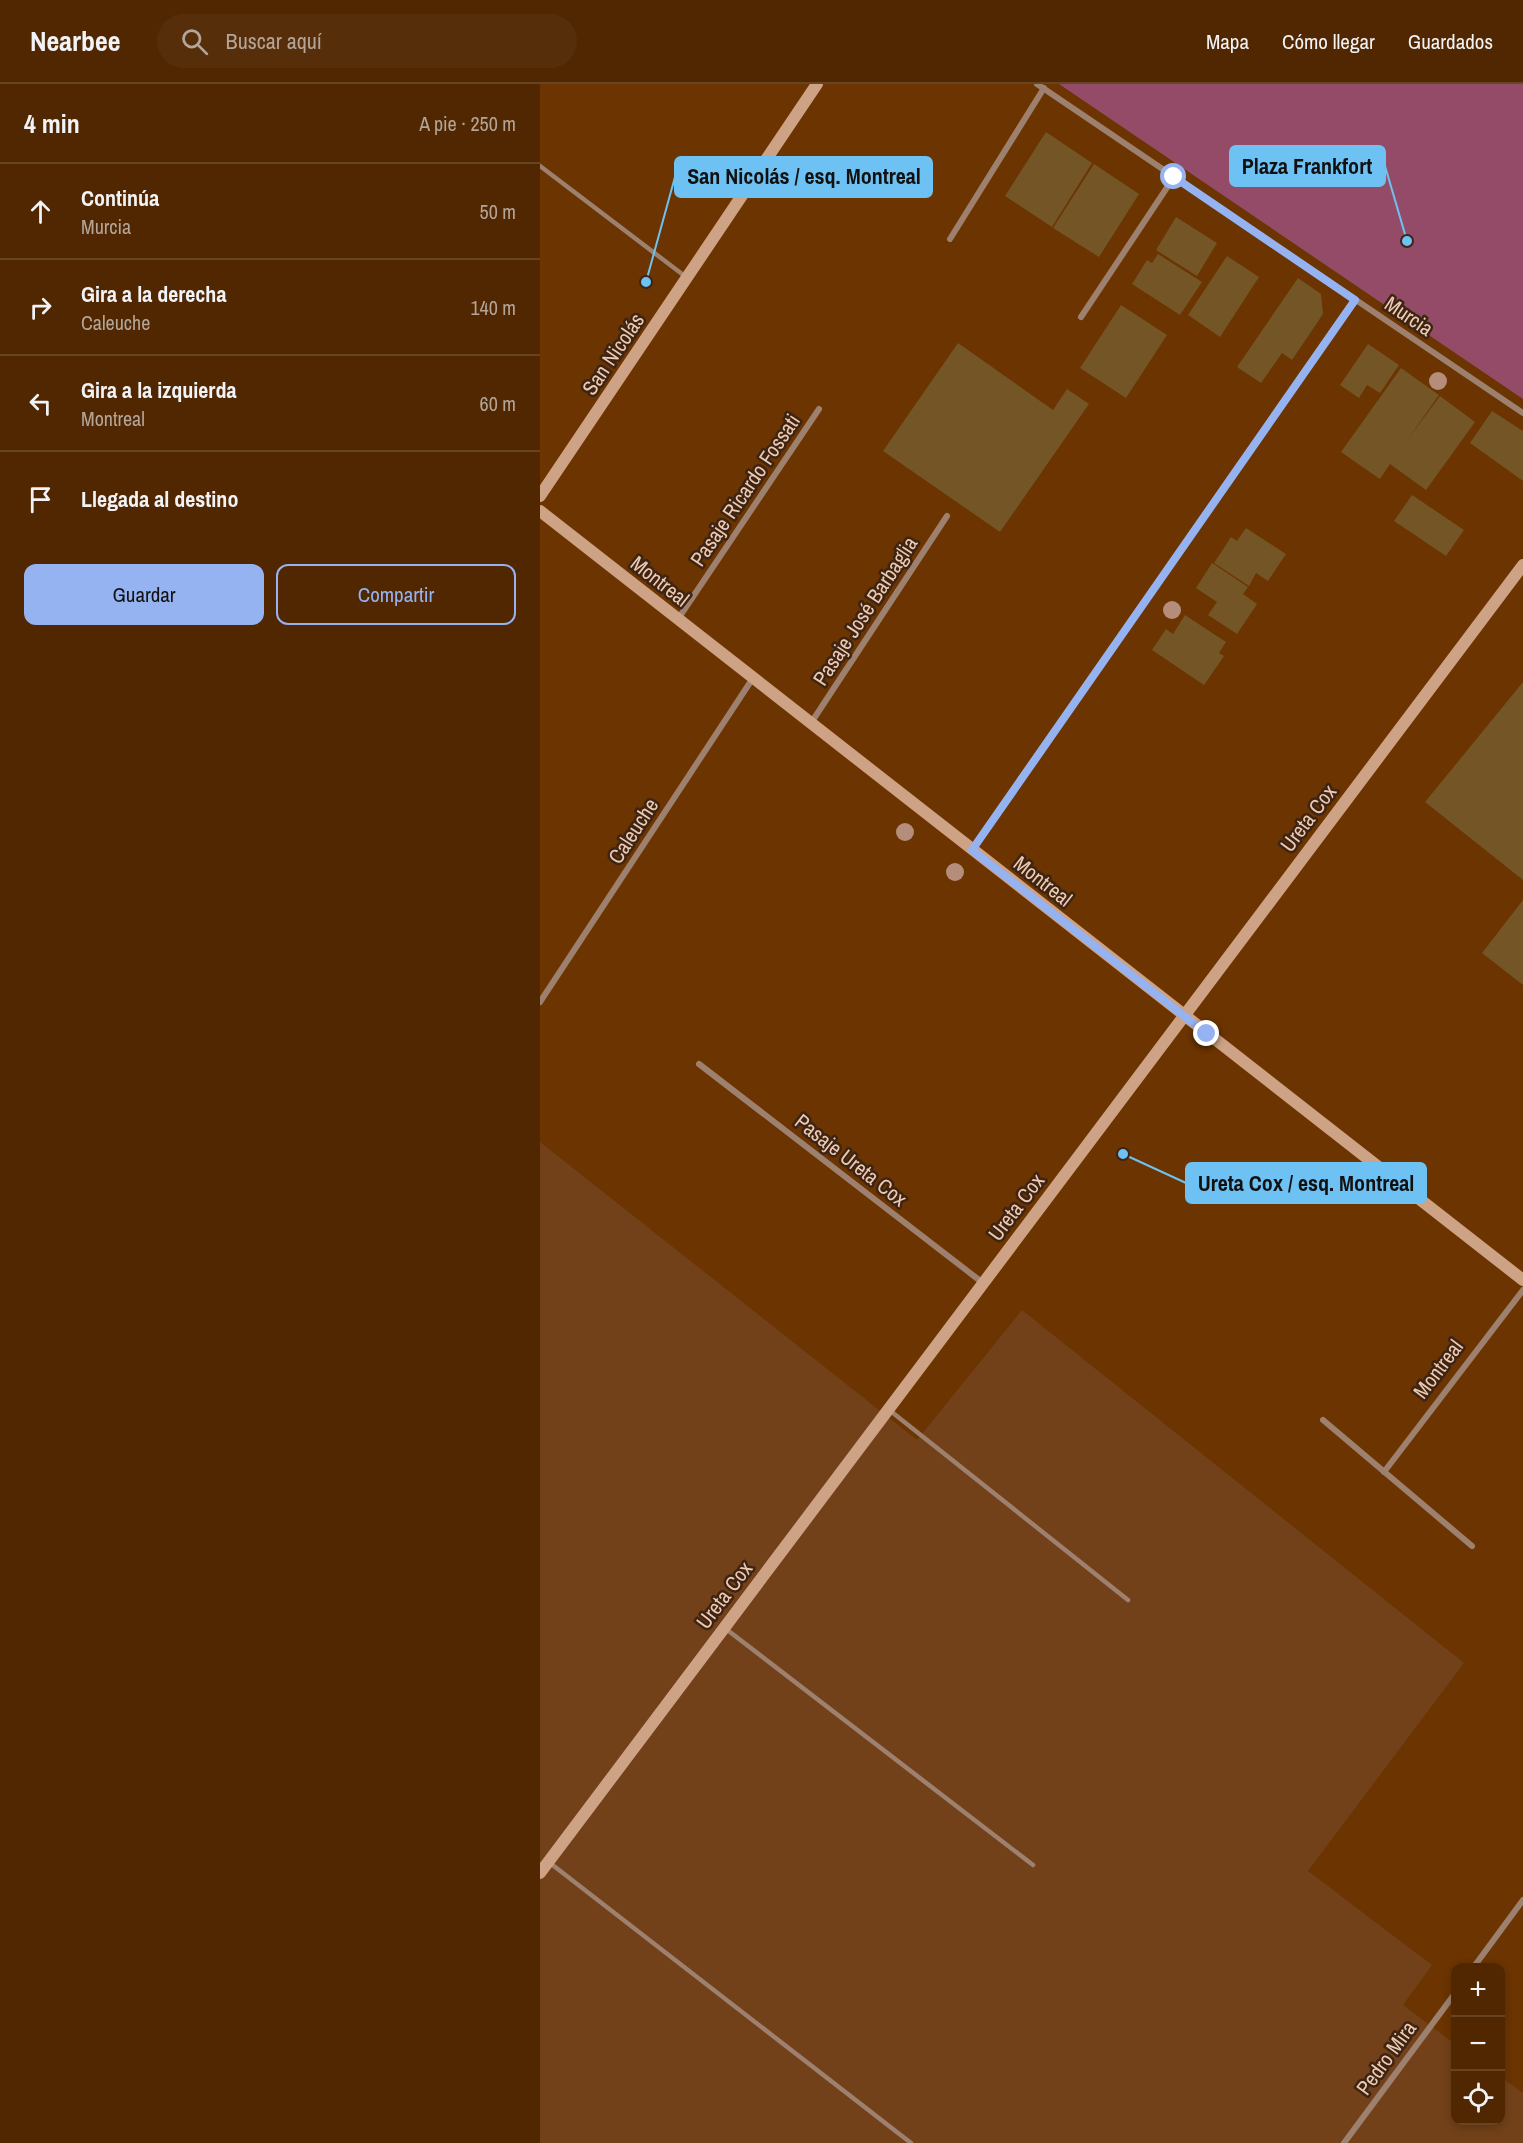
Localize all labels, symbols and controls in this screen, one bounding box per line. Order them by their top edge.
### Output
search box [157,14,577,68]
text: Nearbee [30,22,121,60]
icon: search [178,25,211,58]
text: Buscar aquí [226,26,322,56]
text: Mapa [1206,27,1249,56]
text: Cómo llegar [1282,27,1375,56]
text: Guardados [1408,27,1493,56]
text: 4 min [24,106,80,141]
text: A pie · 250 m [419,110,516,137]
callout: Plaza Frankfort [1230,146,1385,186]
text: Plaza Frankfort [1242,151,1372,181]
callout: San Nicolás / esq. Montreal [675,157,932,197]
text: San Nicolás / esq. Montreal [687,161,921,191]
route start [1160,163,1186,189]
text: Continúa [81,183,159,213]
icon: ahead [24,195,57,228]
text: 50 m [480,198,516,225]
text: Murcia [81,213,131,240]
text: Gira a la derecha [81,279,226,309]
street label: Murcia [1379,289,1439,343]
icon: right [24,291,57,324]
text: 140 m [470,294,516,321]
street label: San Nicolás [575,307,651,401]
text: Caleuche [81,309,150,336]
text: Gira a la izquierda [81,375,236,405]
icon: left [24,387,57,420]
text: 60 m [480,390,516,417]
text: Montreal [81,405,145,432]
street label: Pasaje Ricardo Fossati [683,408,807,572]
icon: arrive [24,483,57,516]
text: Llegada al destino [81,484,238,514]
street label: Pasaje José Barbaglia [806,530,924,691]
street label: Montreal [625,549,695,613]
button: Guardar [24,564,264,625]
button: Compartir [276,564,516,625]
street label: Ureta Cox [1273,778,1343,858]
street label: Caleuche [601,793,665,869]
street label: Montreal [1008,849,1078,913]
route end [1193,1020,1219,1046]
street label: Pasaje Ureta Cox [789,1107,913,1213]
callout: Ureta Cox / esq. Montreal [1186,1163,1426,1203]
street label: Ureta Cox [981,1167,1051,1247]
text: Ureta Cox / esq. Montreal [1198,1168,1414,1198]
street label: Montreal [1406,1334,1470,1404]
street label: Ureta Cox [689,1555,759,1635]
map controls [1451,1963,1505,2125]
button: + [1451,1963,1505,2017]
street label: Pedro Mira [1349,2015,1423,2101]
button: − [1451,2017,1505,2071]
button: locate [1451,2071,1505,2125]

